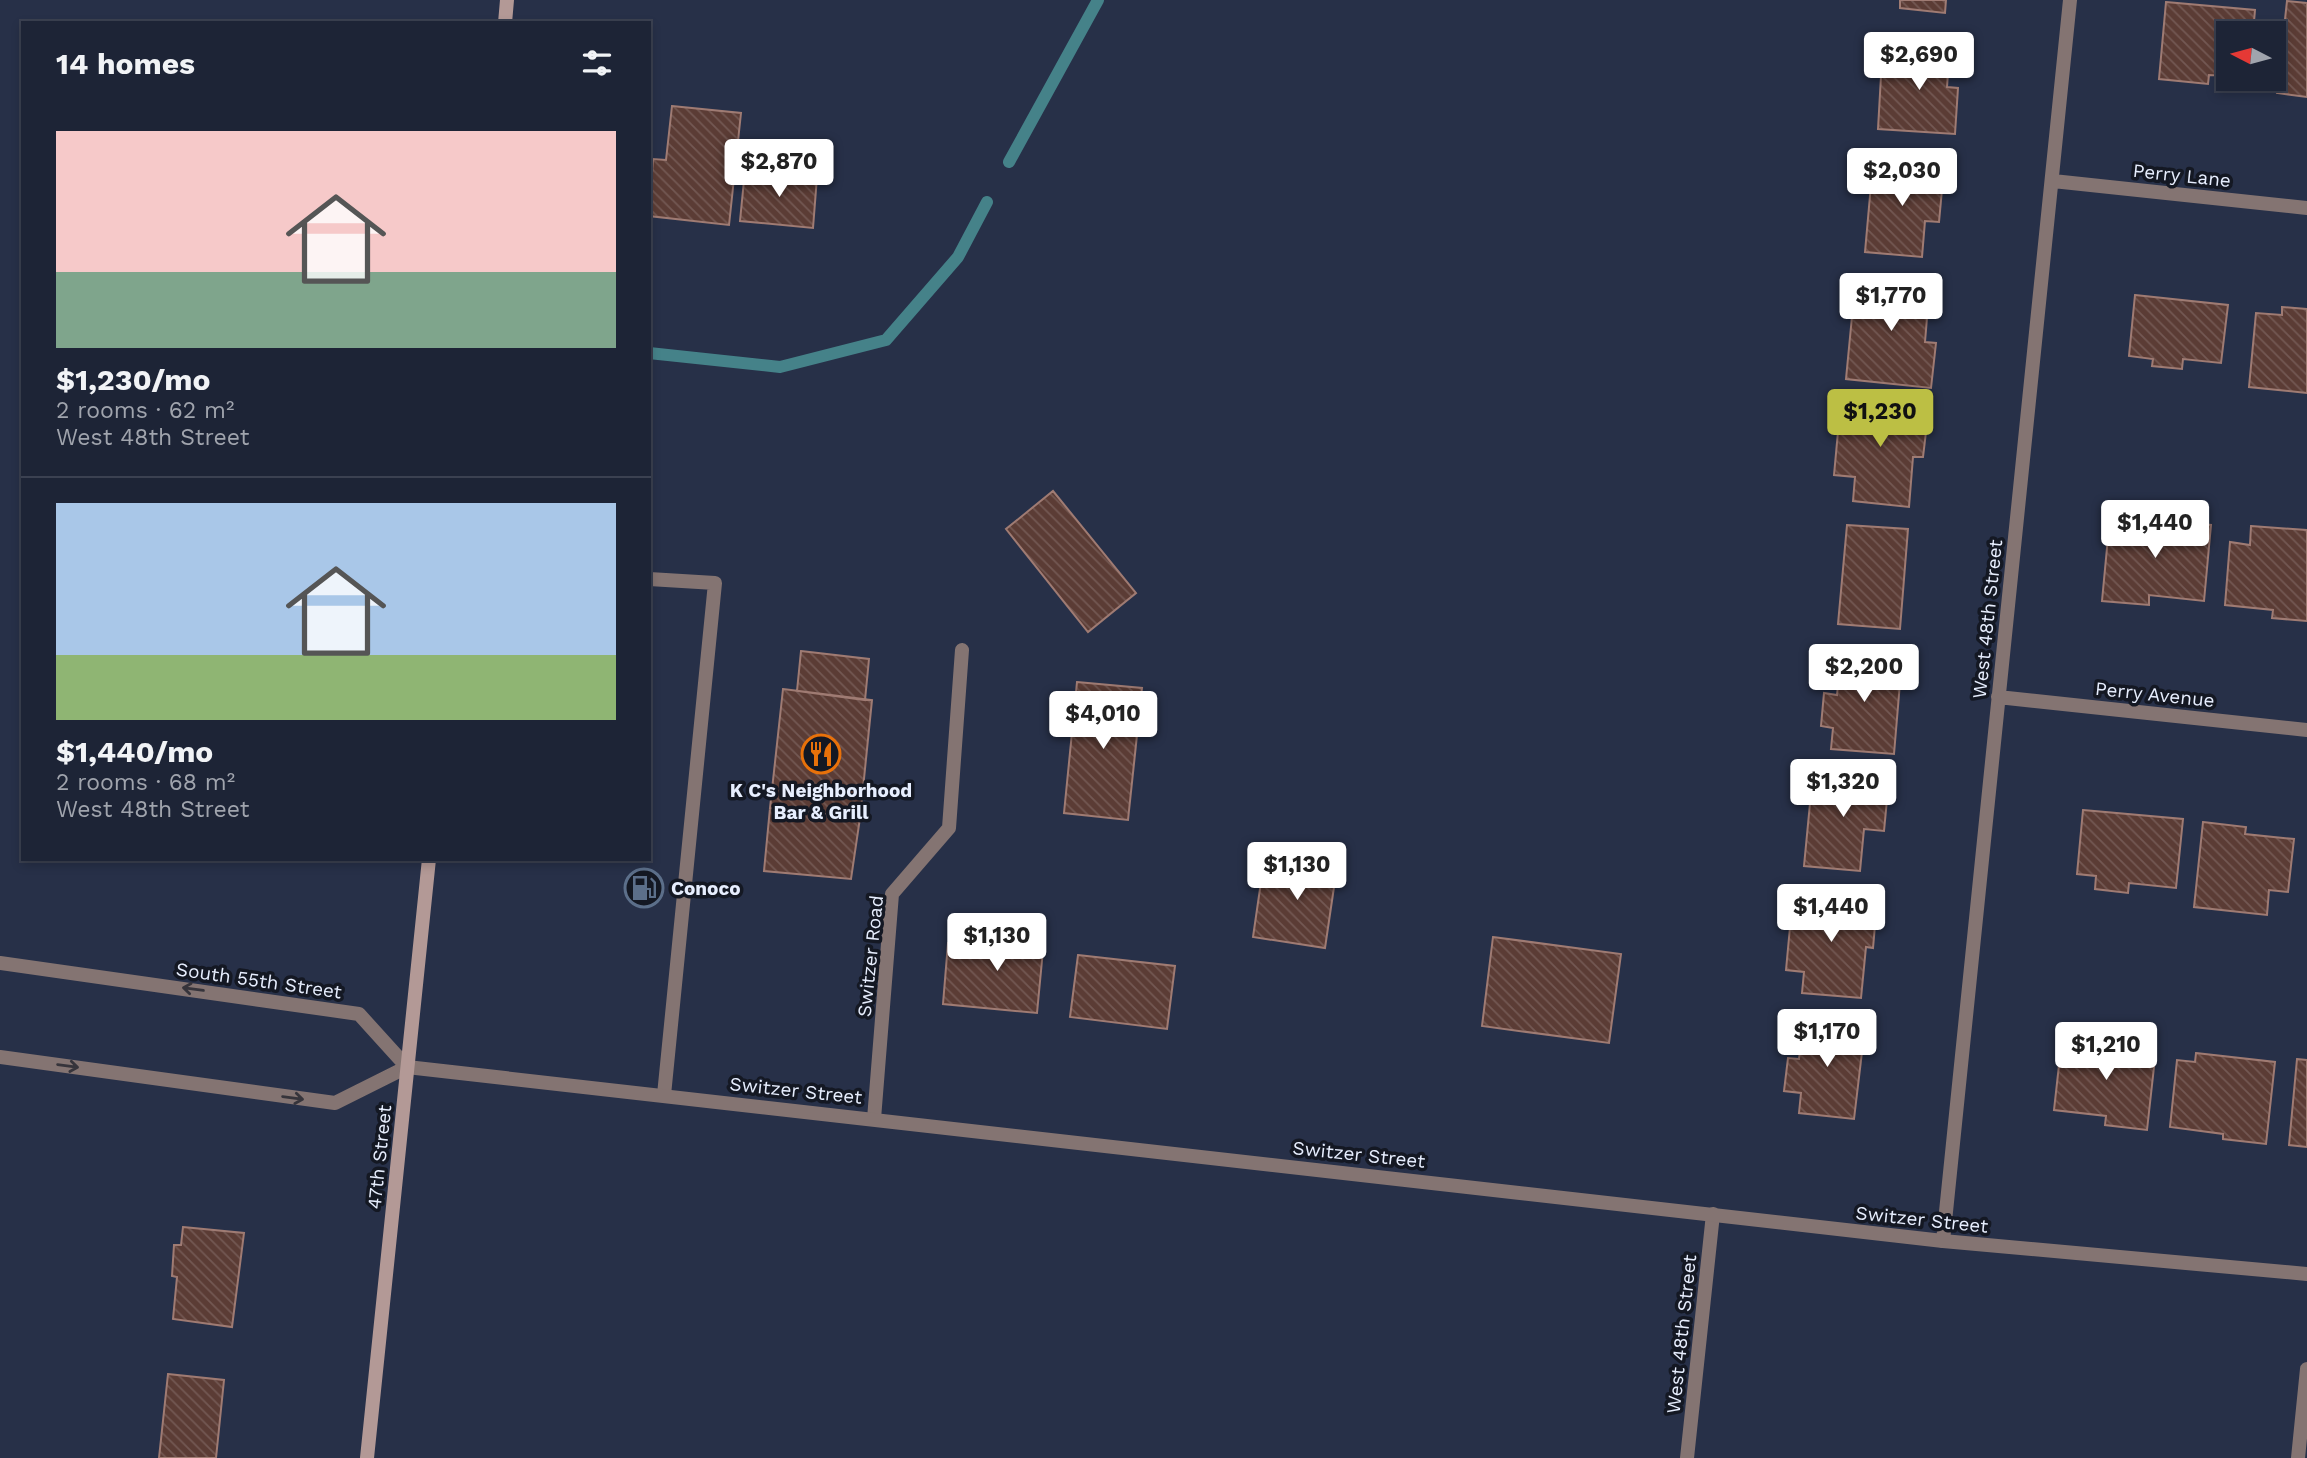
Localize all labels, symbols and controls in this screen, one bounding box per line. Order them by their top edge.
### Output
north arrow [2216,21,2286,91]
map controls [2216,21,2286,91]
pin: $2,690 [1862,32,1976,92]
text: $2,690 [1880,41,1958,68]
icon: filters [578,44,616,82]
text: 14 homes [56,46,195,81]
pin: $2,870 [722,140,836,199]
text: $2,870 [741,148,817,175]
pin: $2,030 [1845,148,1959,208]
text: $2,030 [1863,157,1941,184]
street label: Perry Lane [2132,159,2232,192]
icon: home [273,176,399,302]
pin: $1,770 [1834,274,1948,333]
text: $1,770 [1856,282,1926,309]
text: $1,230/mo [56,362,210,397]
pin: $1,230 [1823,390,1937,449]
text: 2 rooms · 62 m² [56,397,234,424]
text: $1,230 [1843,398,1917,425]
text: West 48th Street [56,424,249,451]
pin: $1,440 [2098,500,2212,560]
text: $1,440 [2117,509,2193,536]
street label: West 48th Street [1968,538,2007,700]
icon: home [273,548,399,674]
pin: $2,200 [1807,644,1921,704]
text: $2,200 [1825,653,1903,680]
street label: Perry Avenue [2094,677,2216,712]
pin: $4,010 [1046,692,1160,751]
text: $4,010 [1065,700,1141,727]
restaurant icon: K C's Neighborhood Bar & Grill [800,733,842,775]
text: $1,440/mo [56,734,213,769]
pin: $1,320 [1786,760,1900,819]
text: $1,320 [1806,768,1880,795]
text: 2 rooms · 68 m² [56,769,235,796]
place label: K C's Neighborhood Bar & Grill [730,779,912,824]
text: West 48th Street [56,796,249,823]
pin: $1,130 [1240,842,1354,902]
text: $1,130 [1263,851,1331,878]
fuel station icon: Conoco [623,867,665,909]
place label: Conoco [671,877,741,900]
pin: $1,440 [1774,884,1888,944]
text: $1,440 [1793,893,1869,920]
street label: Switzer Road [853,894,888,1018]
pin: $1,130 [940,914,1054,973]
text: $1,130 [963,922,1031,949]
street label: South 55th Street [175,957,343,1004]
one-way arrow [182,983,205,996]
pin: $1,170 [1770,1010,1884,1069]
text: $1,170 [1793,1018,1861,1045]
pin: $1,210 [2049,1023,2163,1082]
text: $1,210 [2071,1031,2141,1058]
one-way arrow [56,1060,78,1073]
street label: Switzer Street [729,1072,863,1109]
one-way arrow [281,1091,304,1104]
street label: 47th Street [363,1104,396,1210]
street label: Switzer Street [1292,1136,1426,1173]
street label: Switzer Street [1855,1201,1989,1238]
street label: West 48th Street [1662,1253,1701,1415]

